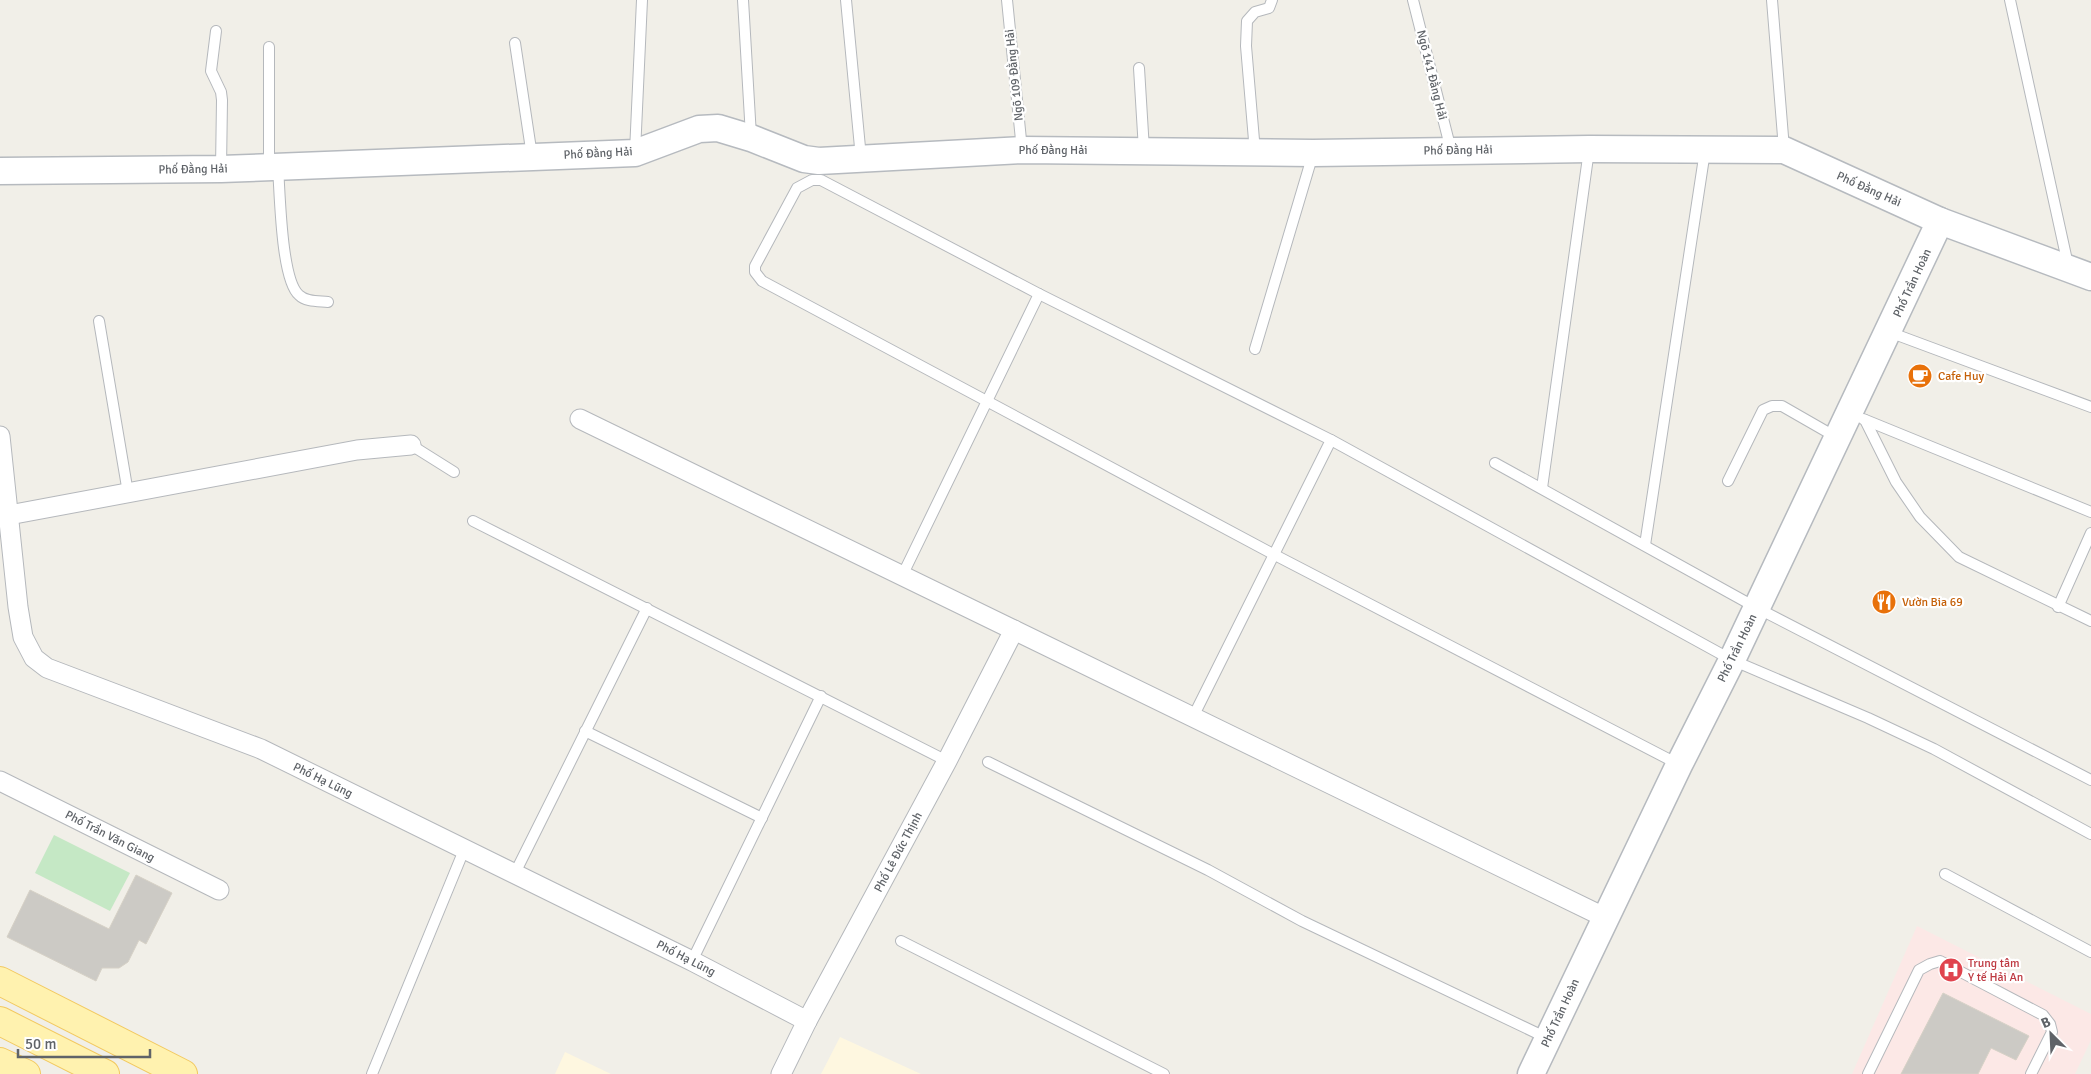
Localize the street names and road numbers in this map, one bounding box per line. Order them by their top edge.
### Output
street label: Ngõ 109 Đằng Hải [1002,28,1027,122]
street label: Ngõ 141 Đằng Hải [1413,28,1450,122]
street label: Phố Đằng Hải [1423,142,1493,159]
street label: Phố Đằng Hải [1018,143,1088,158]
street label: Phố Đằng Hải [563,144,633,163]
street label: Phố Đằng Hải [158,161,228,178]
street label: Phố Đằng Hải [1834,169,1903,210]
street label: Phố Trần Hoàn [1890,246,1935,320]
street label: Phố Trần Hoàn [1714,612,1760,685]
street label: Phố Hạ Lũng [291,760,355,801]
street label: Phố Trần Văn Giang [62,807,157,866]
street label: Phố Lê Đức Thịnh [871,810,926,895]
street label: Phố Hạ Lũng [654,937,718,980]
street label: Phố Trần Hoàn [1538,976,1583,1050]

